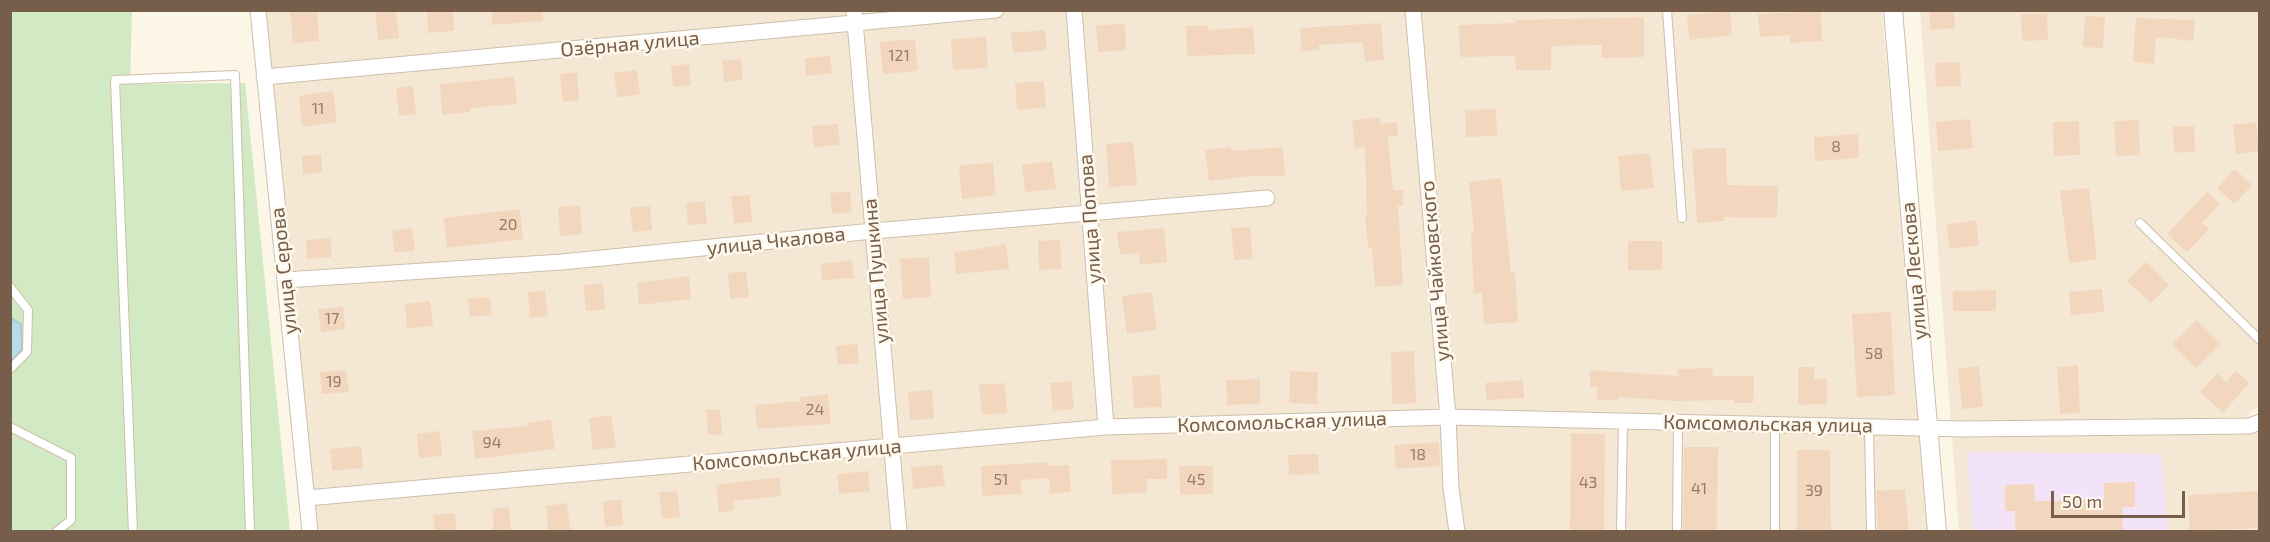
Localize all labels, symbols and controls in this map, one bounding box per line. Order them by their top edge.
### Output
street label: Озёрная улица [559,26,701,62]
house number: 121 [888,46,910,66]
house number: 11 [312,99,324,119]
house number: 8 [1831,137,1841,157]
street label: улица Попова [1073,153,1107,285]
street label: улица Чайковского [1415,180,1455,362]
street label: улица Пушкина [858,197,894,345]
street label: улица Лескова [1896,201,1932,341]
street label: улица Серова [265,206,303,336]
house number: 20 [499,215,517,235]
street label: улица Чкалова [705,222,847,260]
house number: 17 [325,309,339,329]
house number: 58 [1865,344,1883,364]
house number: 19 [326,372,342,392]
house number: 24 [806,400,824,420]
street label: Комсомольская улица [1177,406,1387,438]
street label: Комсомольская улица [1663,410,1873,438]
house number: 94 [483,433,501,453]
street label: Комсомольская улица [691,434,903,476]
house number: 18 [1410,445,1426,465]
house number: 51 [994,470,1008,490]
house number: 45 [1187,470,1205,490]
house number: 43 [1579,473,1597,493]
house number: 41 [1691,479,1707,499]
scale bar [2054,479,2188,517]
house number: 39 [1805,481,1823,501]
text: 50 m [2062,490,2102,512]

